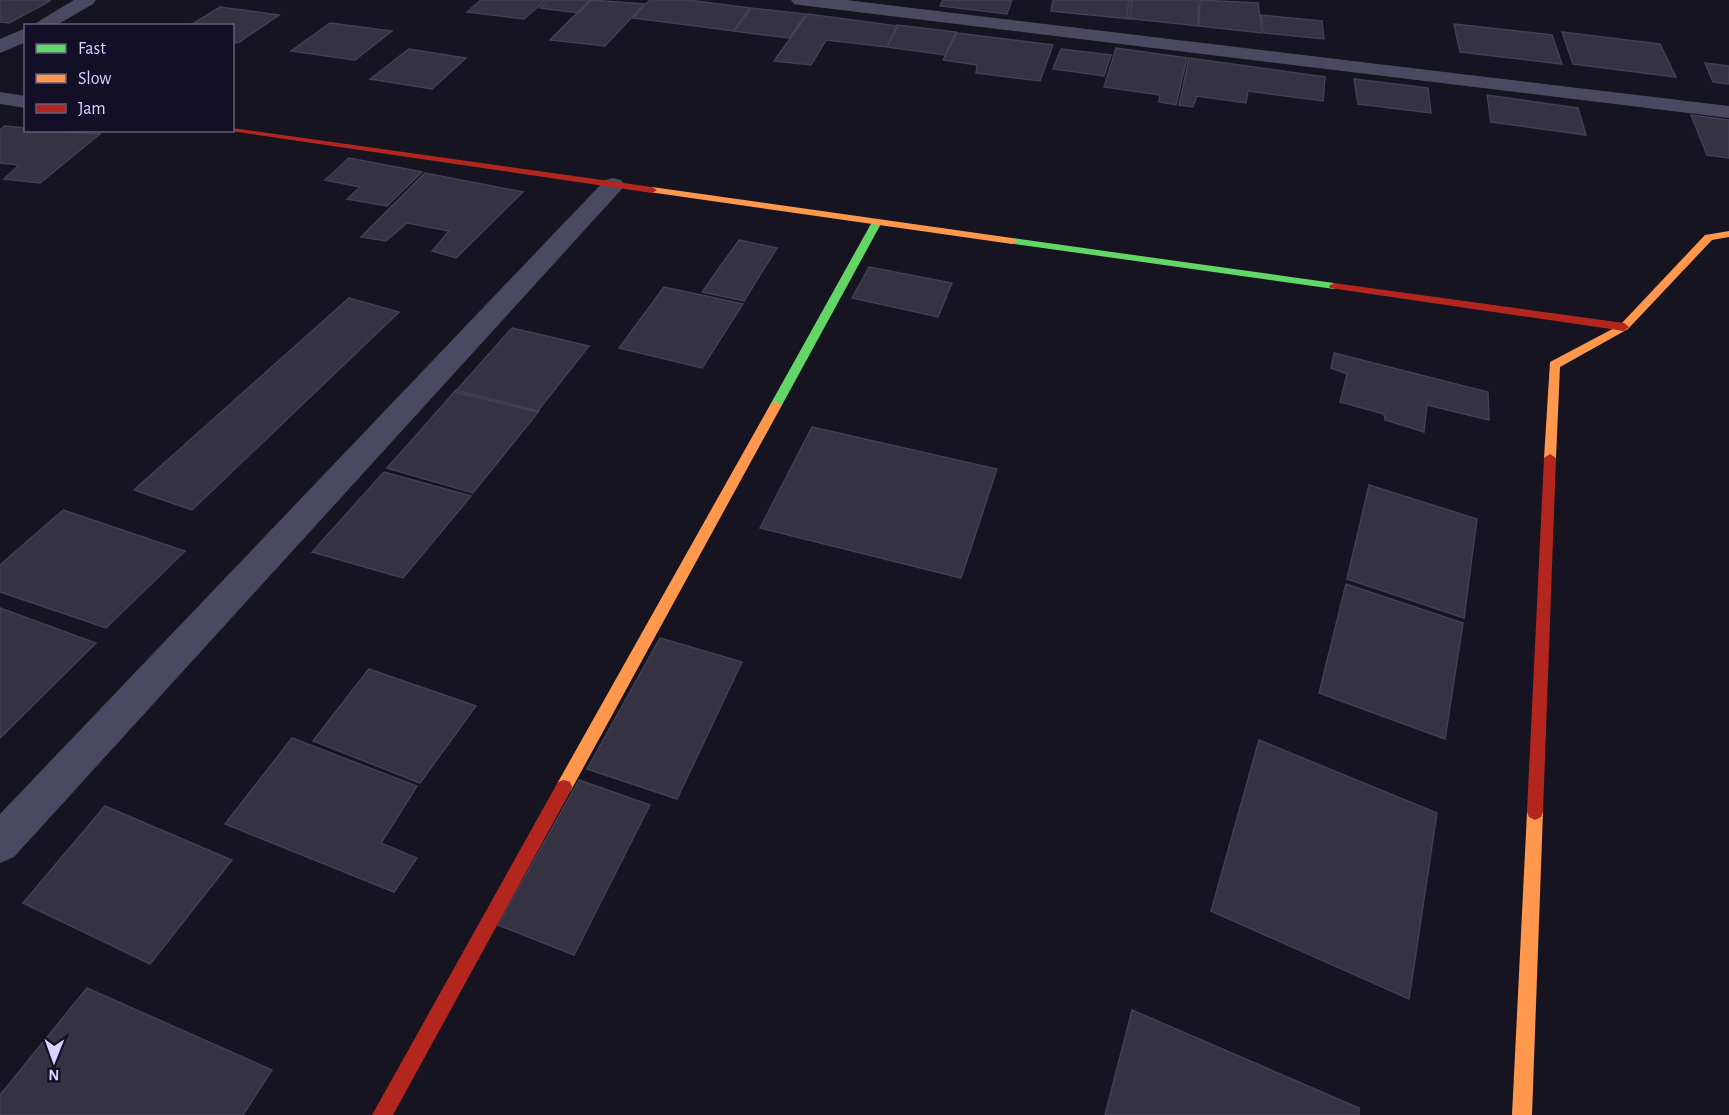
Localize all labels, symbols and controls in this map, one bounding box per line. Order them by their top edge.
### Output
legend [24,24,234,132]
text: Fast [78,40,106,58]
text: Slow [78,70,111,88]
text: Jam [78,100,106,118]
north arrow [24,1031,84,1091]
text: N [48,1067,59,1083]

